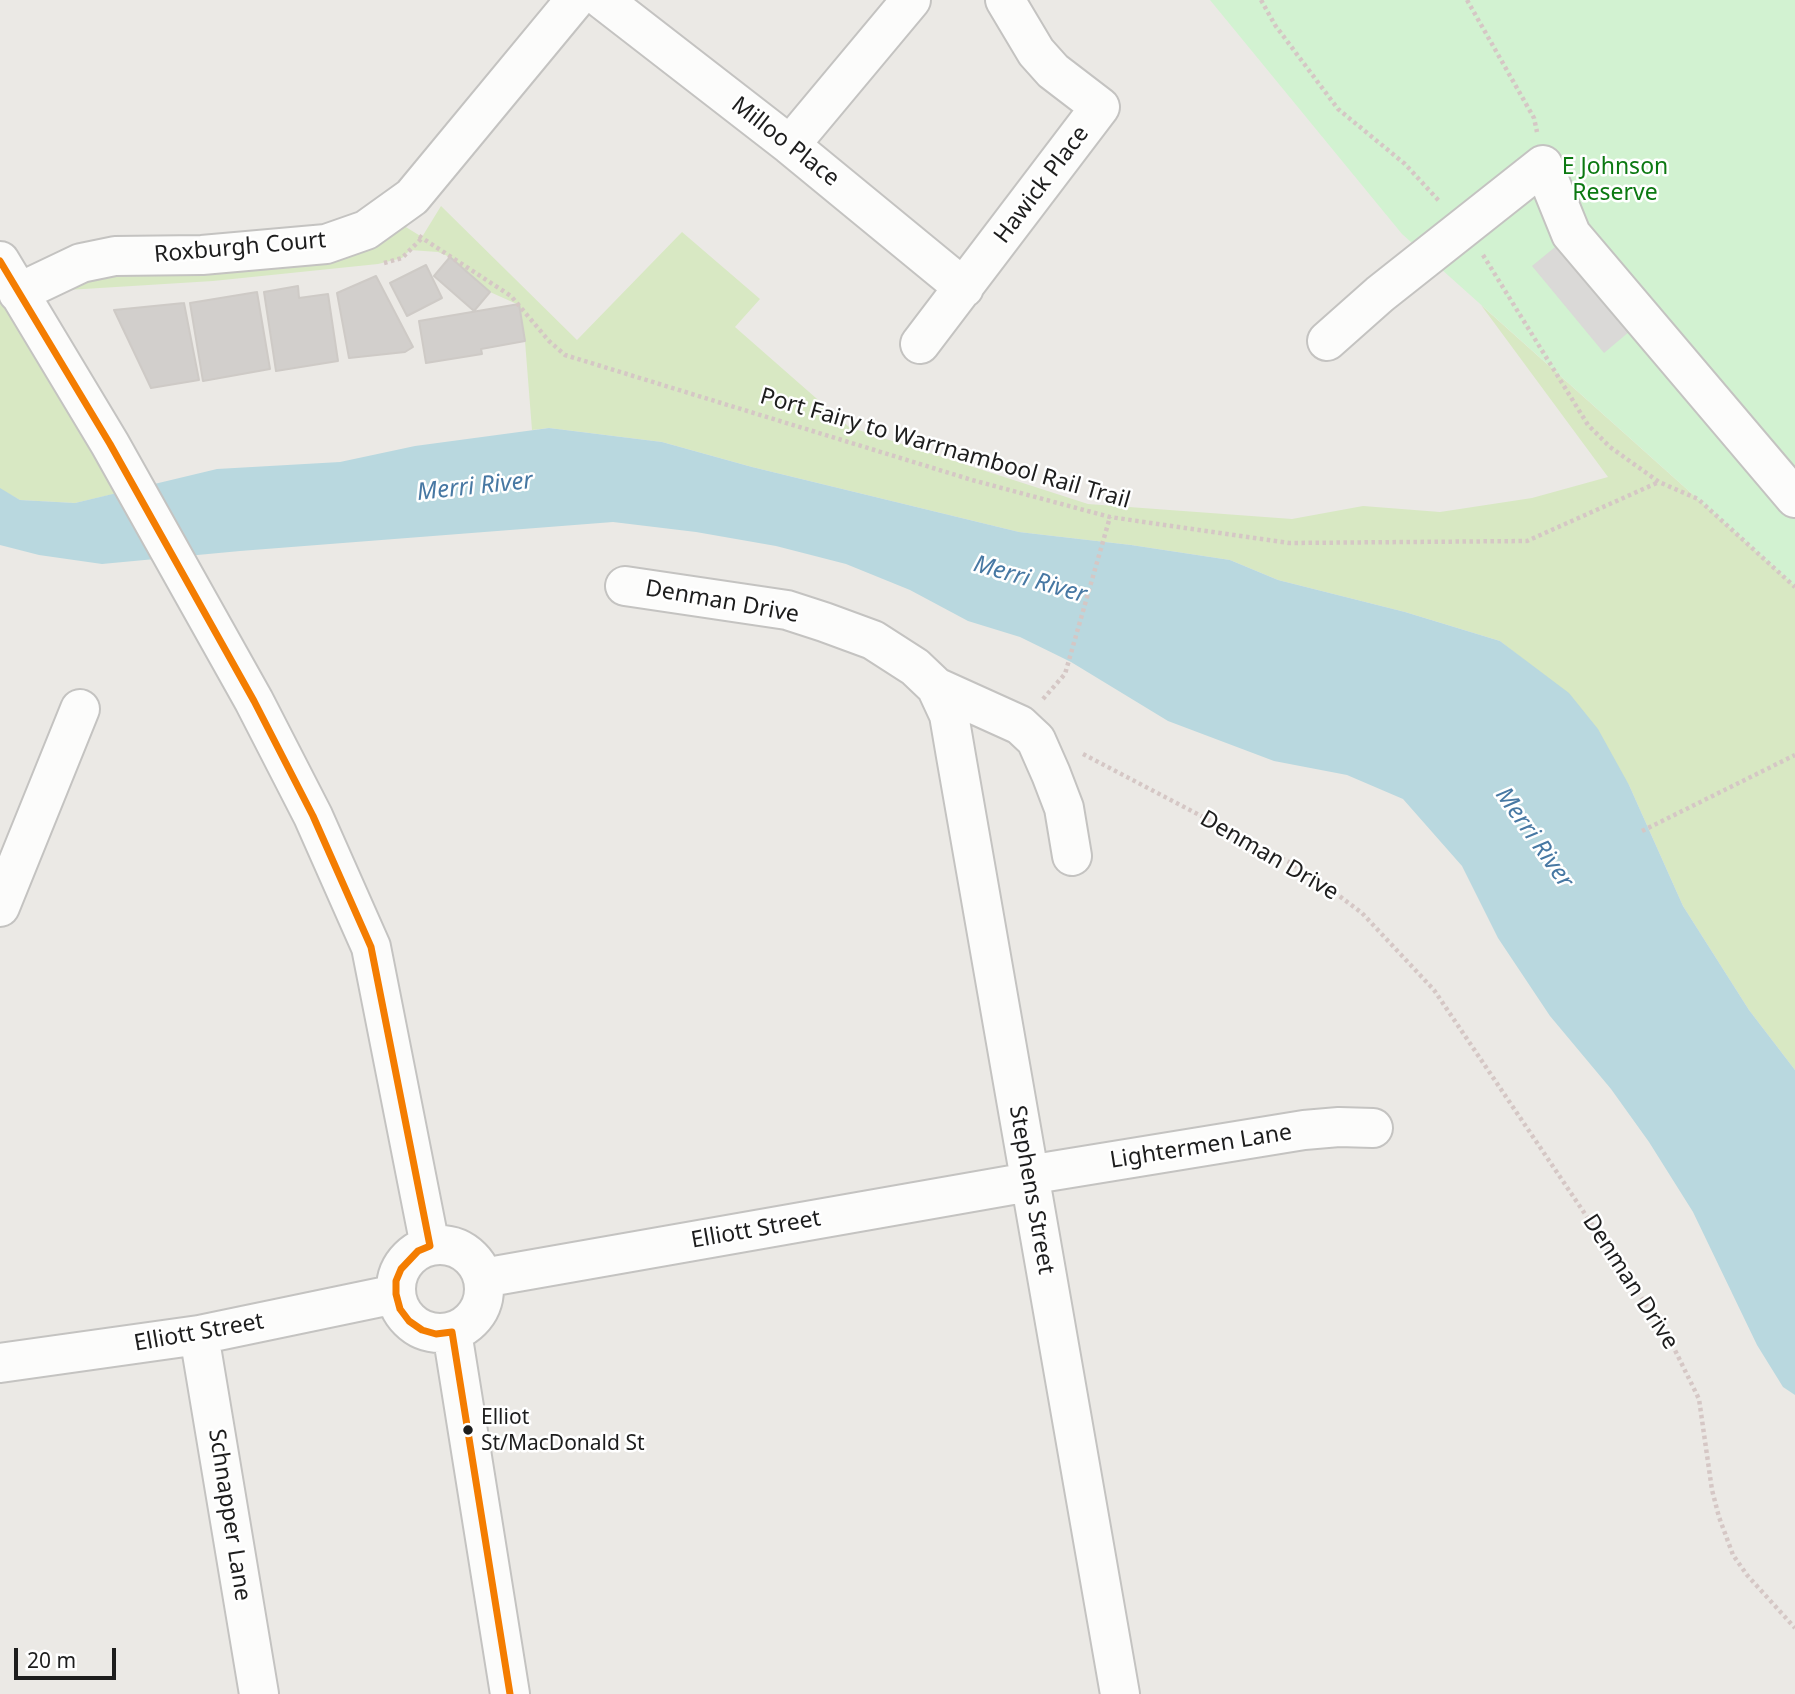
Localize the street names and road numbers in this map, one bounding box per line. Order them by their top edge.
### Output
street label: Milloo Place [726,91,844,193]
street label: Hawick Place [989,121,1095,249]
street label: Roxburgh Court [153,227,327,269]
street label: Port Fairy to Warrnambool Rail Trail [757,383,1133,515]
street label: Denman Drive [643,575,801,629]
street label: Denman Drive [1195,805,1343,907]
street label: Stephens Street [1003,1104,1059,1276]
street label: Lightermen Lane [1108,1119,1294,1175]
street label: Elliott Street [689,1205,823,1255]
street label: Denman Drive [1576,1209,1684,1355]
street label: Elliott Street [132,1308,266,1358]
street label: Schnapper Lane [202,1427,256,1603]

